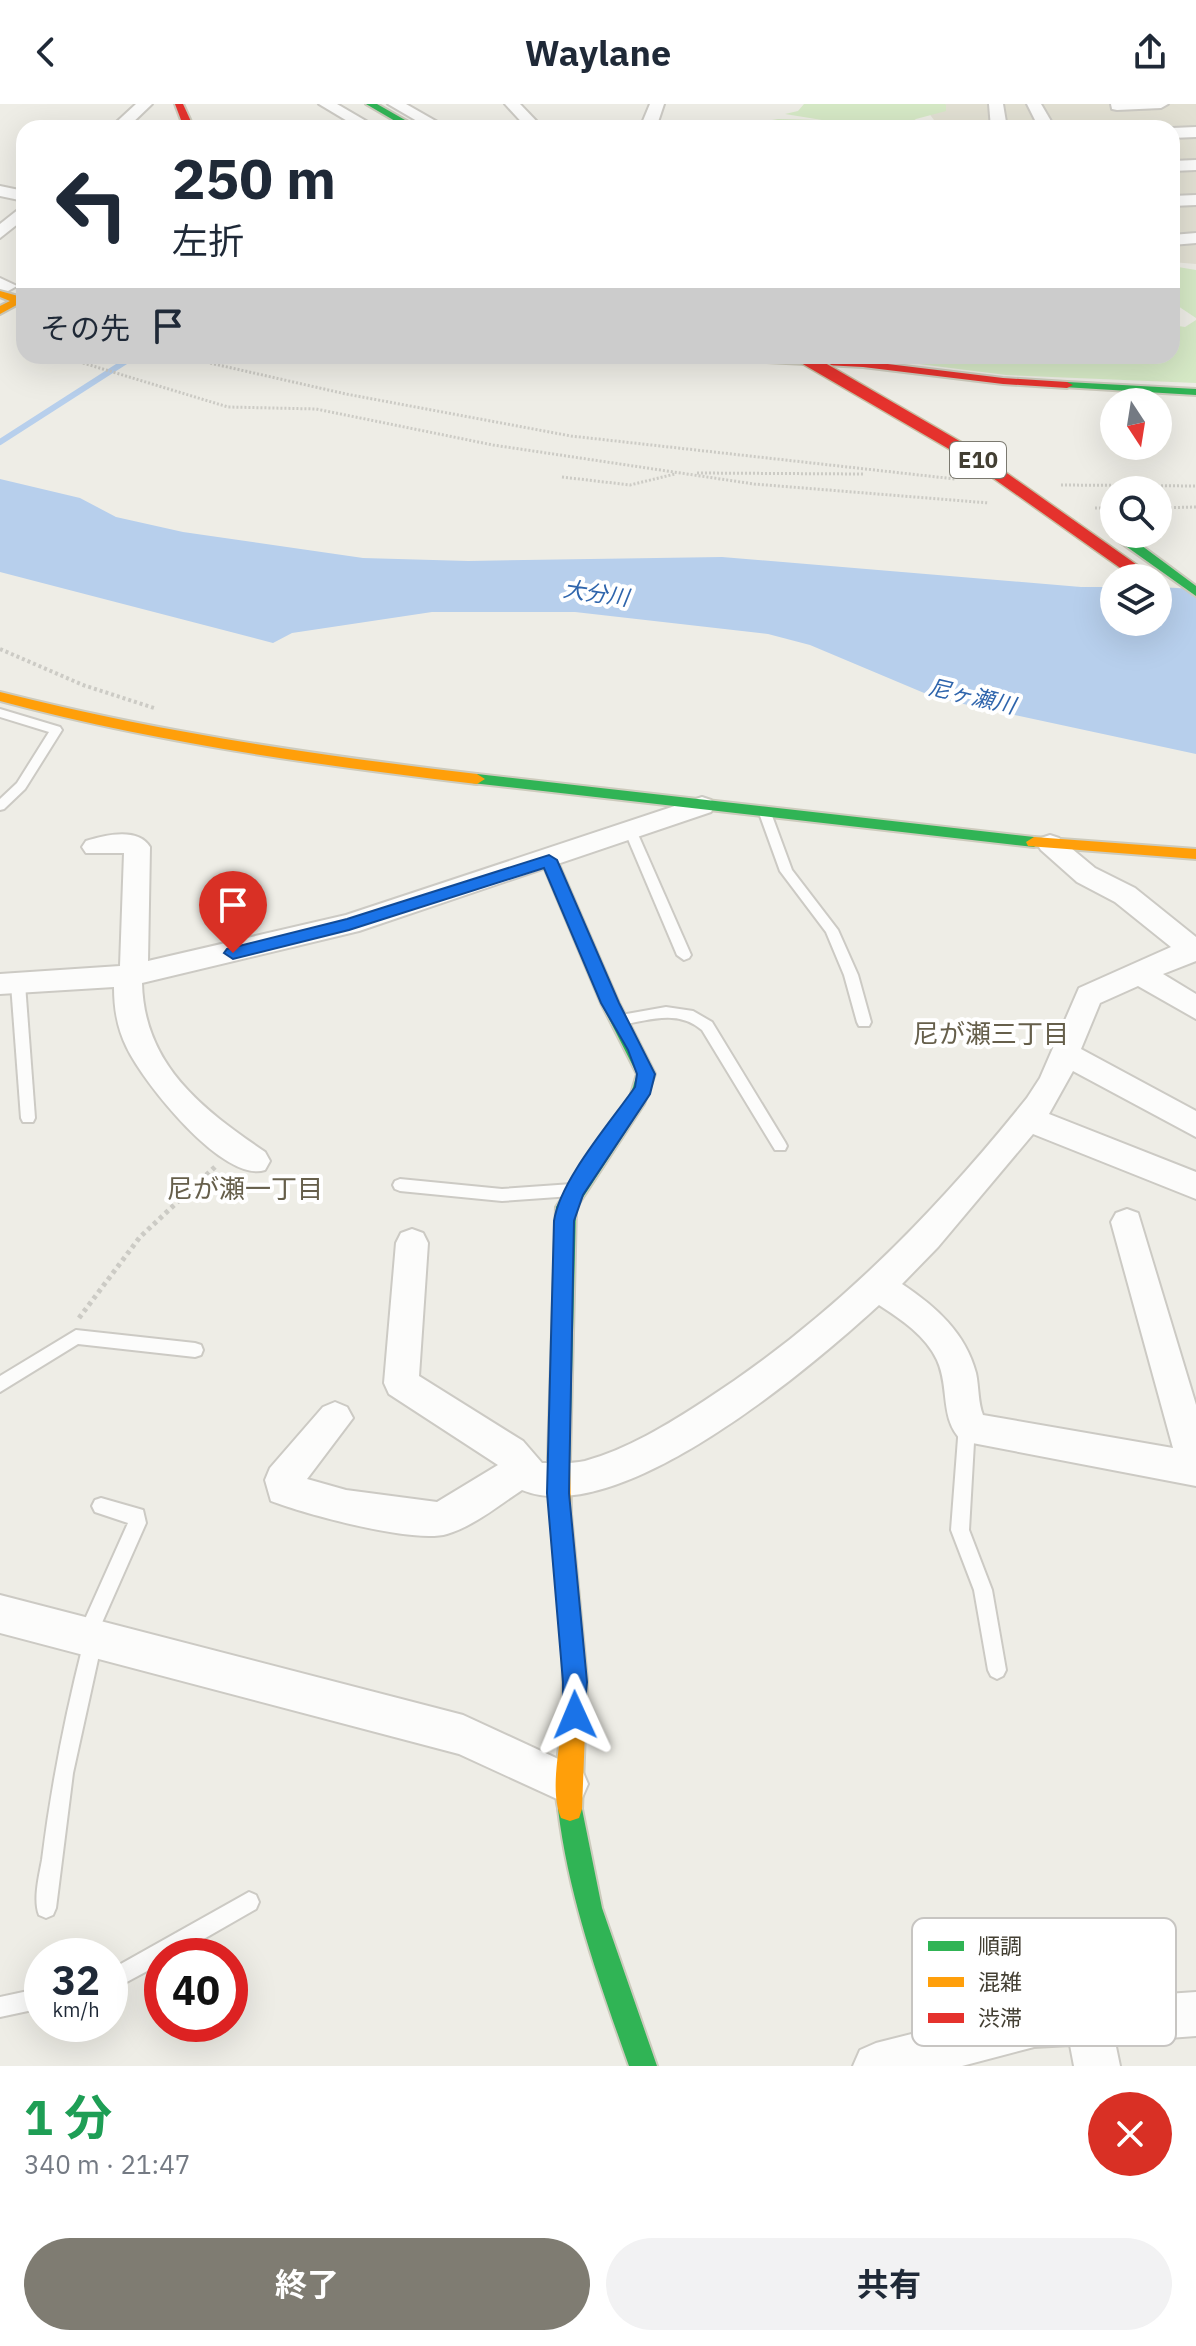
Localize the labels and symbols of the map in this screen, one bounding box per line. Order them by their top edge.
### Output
north arrow [1100,388,1172,460]
road number: E10 [950,442,1006,478]
water label: 大分川 [561,574,633,612]
water label: 尼ヶ瀬川 [926,671,1020,720]
pin [199,871,267,953]
district label: 尼が瀬三丁目 [913,1016,1069,1050]
district label: 尼が瀬一丁目 [167,1171,323,1205]
position arrow [533,1673,617,1757]
legend [912,1918,1176,2046]
text: 順調 [978,1931,1022,1960]
speed limit sign: 40 [144,1938,248,2042]
text: 混雑 [978,1967,1022,1996]
text: 渋滞 [978,2003,1022,2032]

